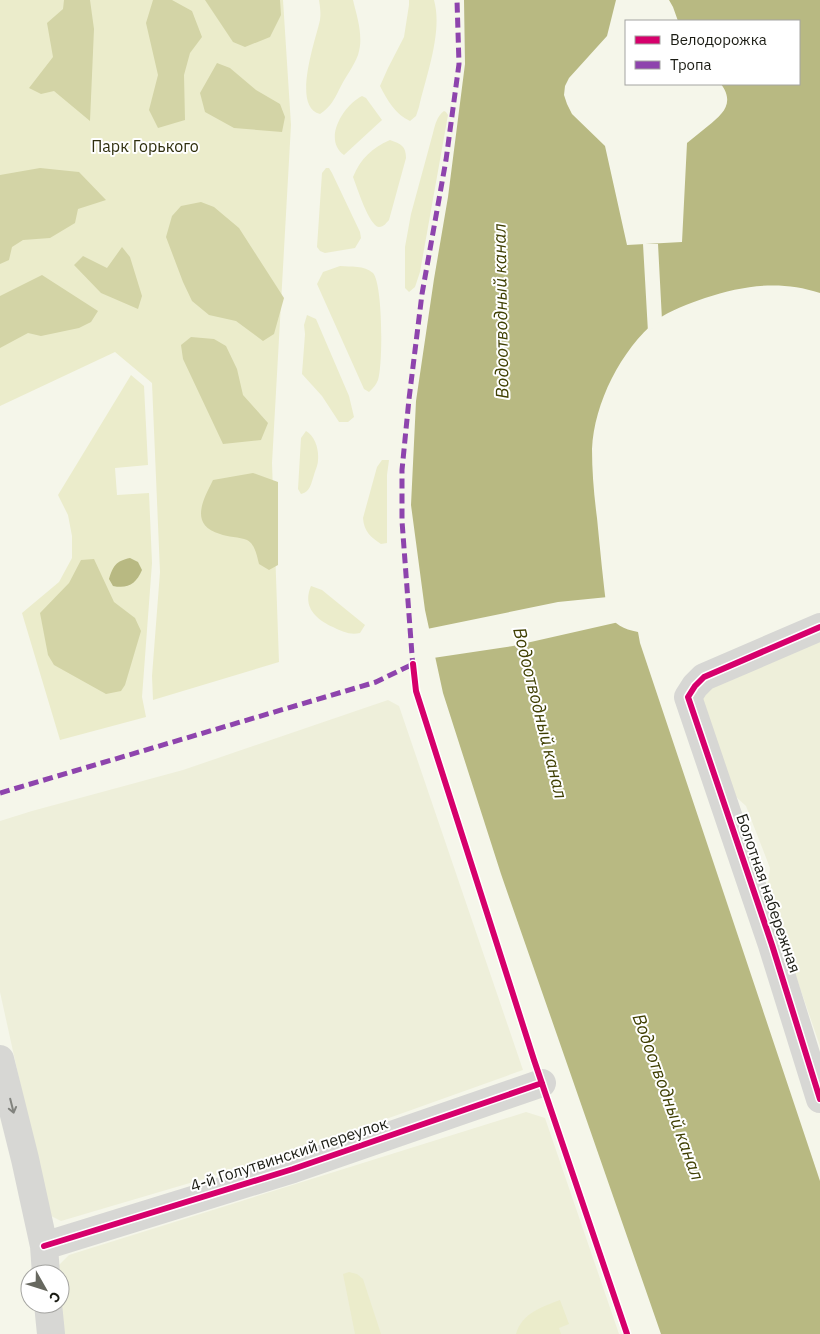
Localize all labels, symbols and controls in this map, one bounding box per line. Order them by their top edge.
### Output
legend [625,20,800,85]
text: Велодорожка [670,30,767,49]
text: Тропа [670,55,712,74]
park label: Парк Горького [91,136,199,156]
water label: Водоотводный канал [487,223,514,399]
water label: Водоотводный канал [508,625,573,801]
street label: Болотная набережная [732,811,806,975]
water label: Водоотводный канал [628,1010,709,1184]
one-way arrow [8,1098,17,1114]
street label: 4-й Голутвинский переулок [188,1112,391,1195]
north arrow [20,1264,70,1314]
text: С [45,1288,65,1306]

